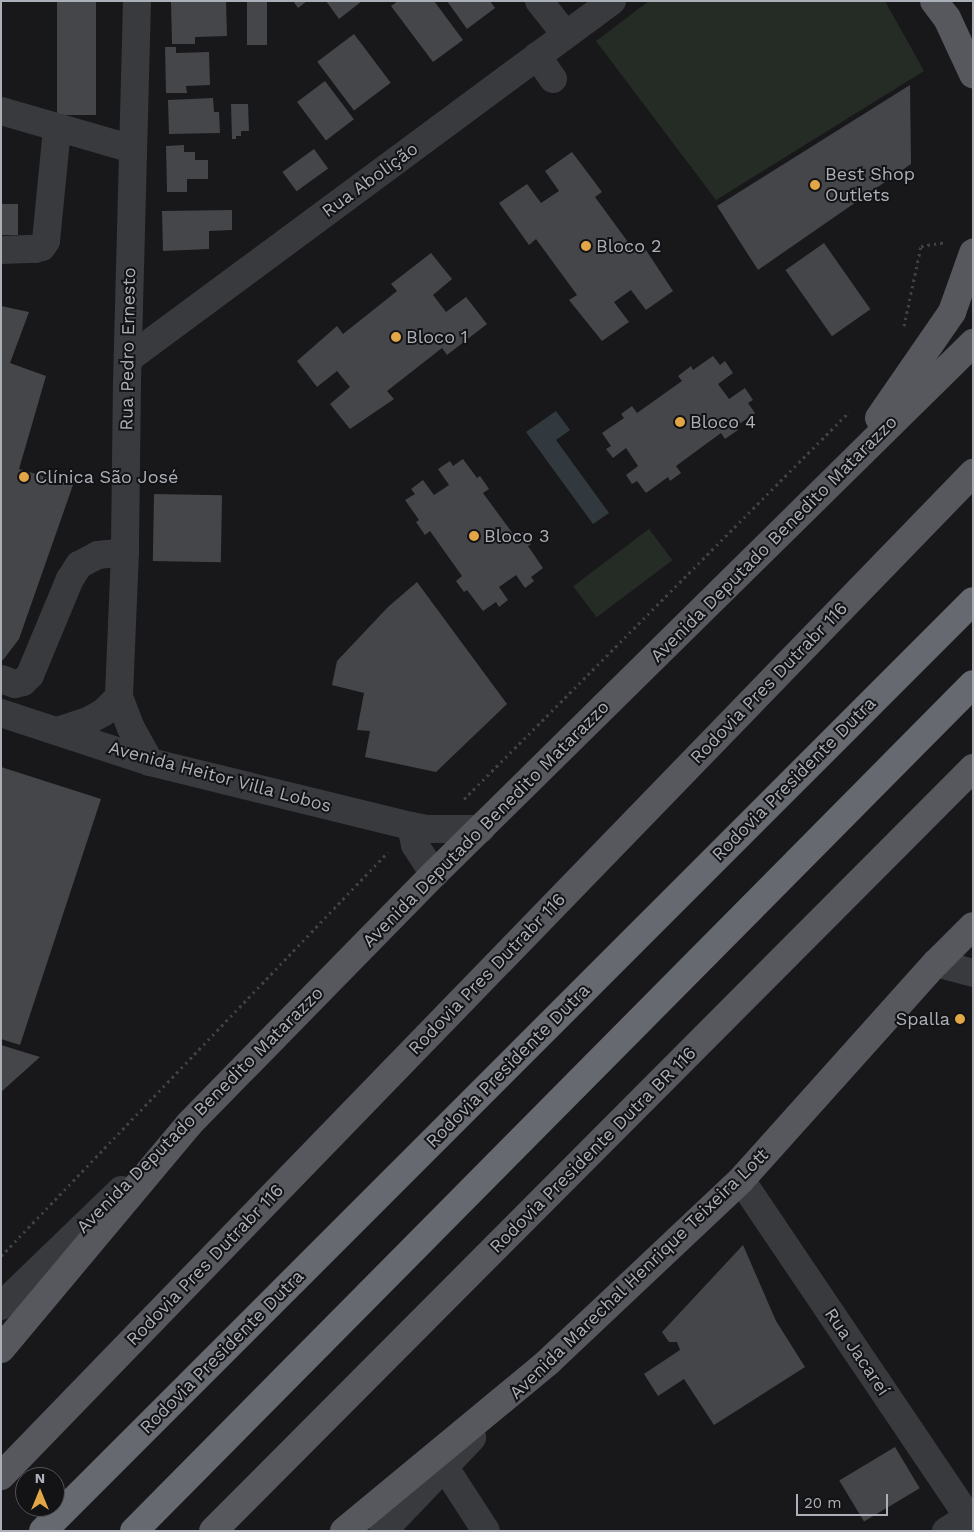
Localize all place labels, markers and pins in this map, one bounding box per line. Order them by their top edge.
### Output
place label: Best Shop Outlets [825,164,915,206]
marker: Best Shop Outlets [809,179,821,191]
place label: Bloco 2 [596,235,662,257]
marker: Bloco 2 [580,240,592,252]
place label: Bloco 1 [406,326,468,348]
marker: Bloco 1 [390,331,402,343]
place label: Bloco 4 [690,411,756,433]
marker: Bloco 4 [674,416,686,428]
place label: Clínica São José [35,466,179,488]
marker: Clínica São José [17,470,31,484]
place label: Bloco 3 [484,525,550,547]
marker: Bloco 3 [468,530,480,542]
place label: Spalla [896,1008,950,1030]
marker: Spalla [954,1013,966,1025]

